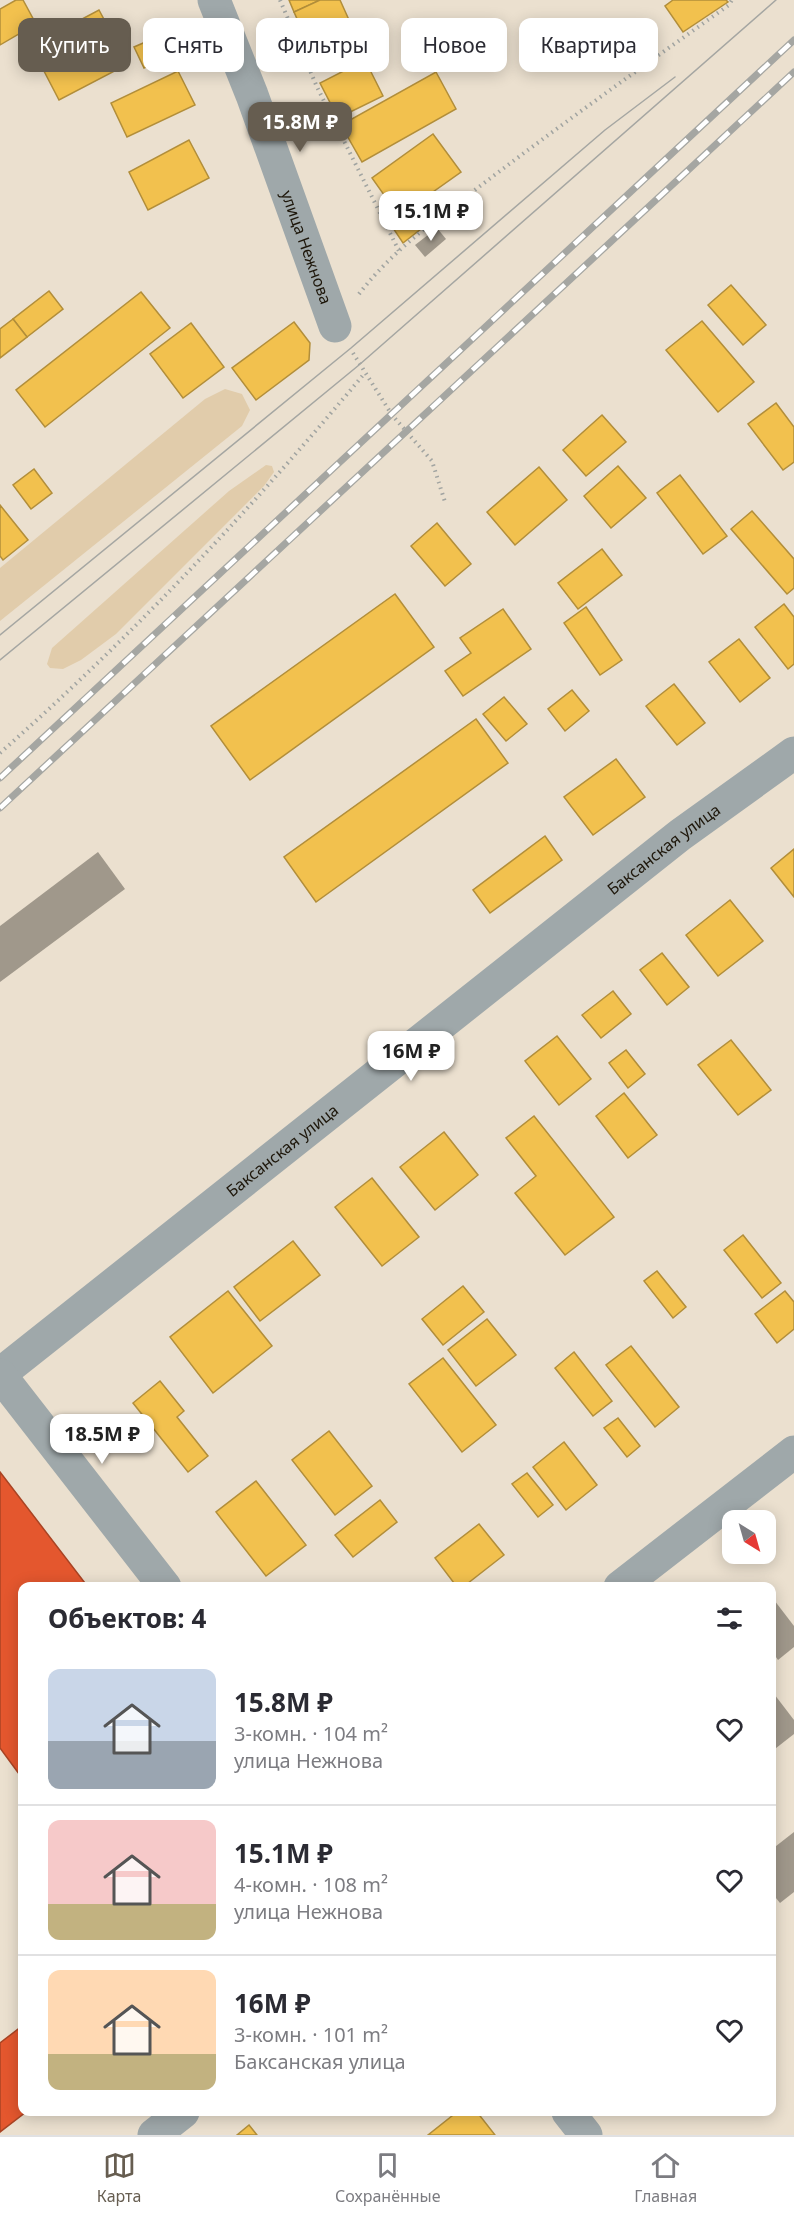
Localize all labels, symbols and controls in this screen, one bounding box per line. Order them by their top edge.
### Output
chip: Купить [18,18,131,72]
chip: Снять [143,18,244,72]
chip: Фильтры [256,18,389,72]
chip: Новое [401,18,507,72]
chip: Квартира [519,18,658,72]
pin: 15.8M ₽ [245,102,355,153]
text: 15.8M ₽ [262,108,338,135]
street label: улица Нежнова [276,187,337,307]
pin: 15.1M ₽ [376,191,486,242]
text: 15.1M ₽ [393,197,469,224]
street label: Баксанская улица [602,799,725,900]
pin: 16M ₽ [369,1031,453,1082]
text: 16M ₽ [382,1037,440,1064]
street label: Баксанская улица [221,1099,343,1202]
pin: 18.5M ₽ [47,1414,157,1465]
text: 18.5M ₽ [64,1420,140,1447]
north arrow [722,1510,776,1564]
map controls [722,1510,776,1564]
text: Объектов: 4 [48,1600,206,1636]
icon: filters [713,1602,746,1635]
text: 15.8M ₽ [234,1684,333,1720]
icon: home [96,1693,168,1765]
icon: heart [713,1713,746,1746]
text: 3-комн. · 104 m² [234,1720,388,1747]
text: улица Нежнова [234,1747,383,1774]
text: 15.1M ₽ [234,1835,333,1871]
icon: home [96,1844,168,1916]
icon: heart [713,1864,746,1897]
text: 4-комн. · 108 m² [234,1871,388,1898]
text: улица Нежнова [234,1898,383,1925]
text: 16M ₽ [234,1985,311,2021]
icon: home [96,1994,168,2066]
icon: heart [713,2014,746,2047]
text: 3-комн. · 101 m² [234,2021,388,2048]
text: Баксанская улица [234,2048,406,2075]
tab: Карта [97,2149,141,2207]
tab: Сохранённые [335,2149,441,2207]
tab: Главная [634,2149,697,2207]

